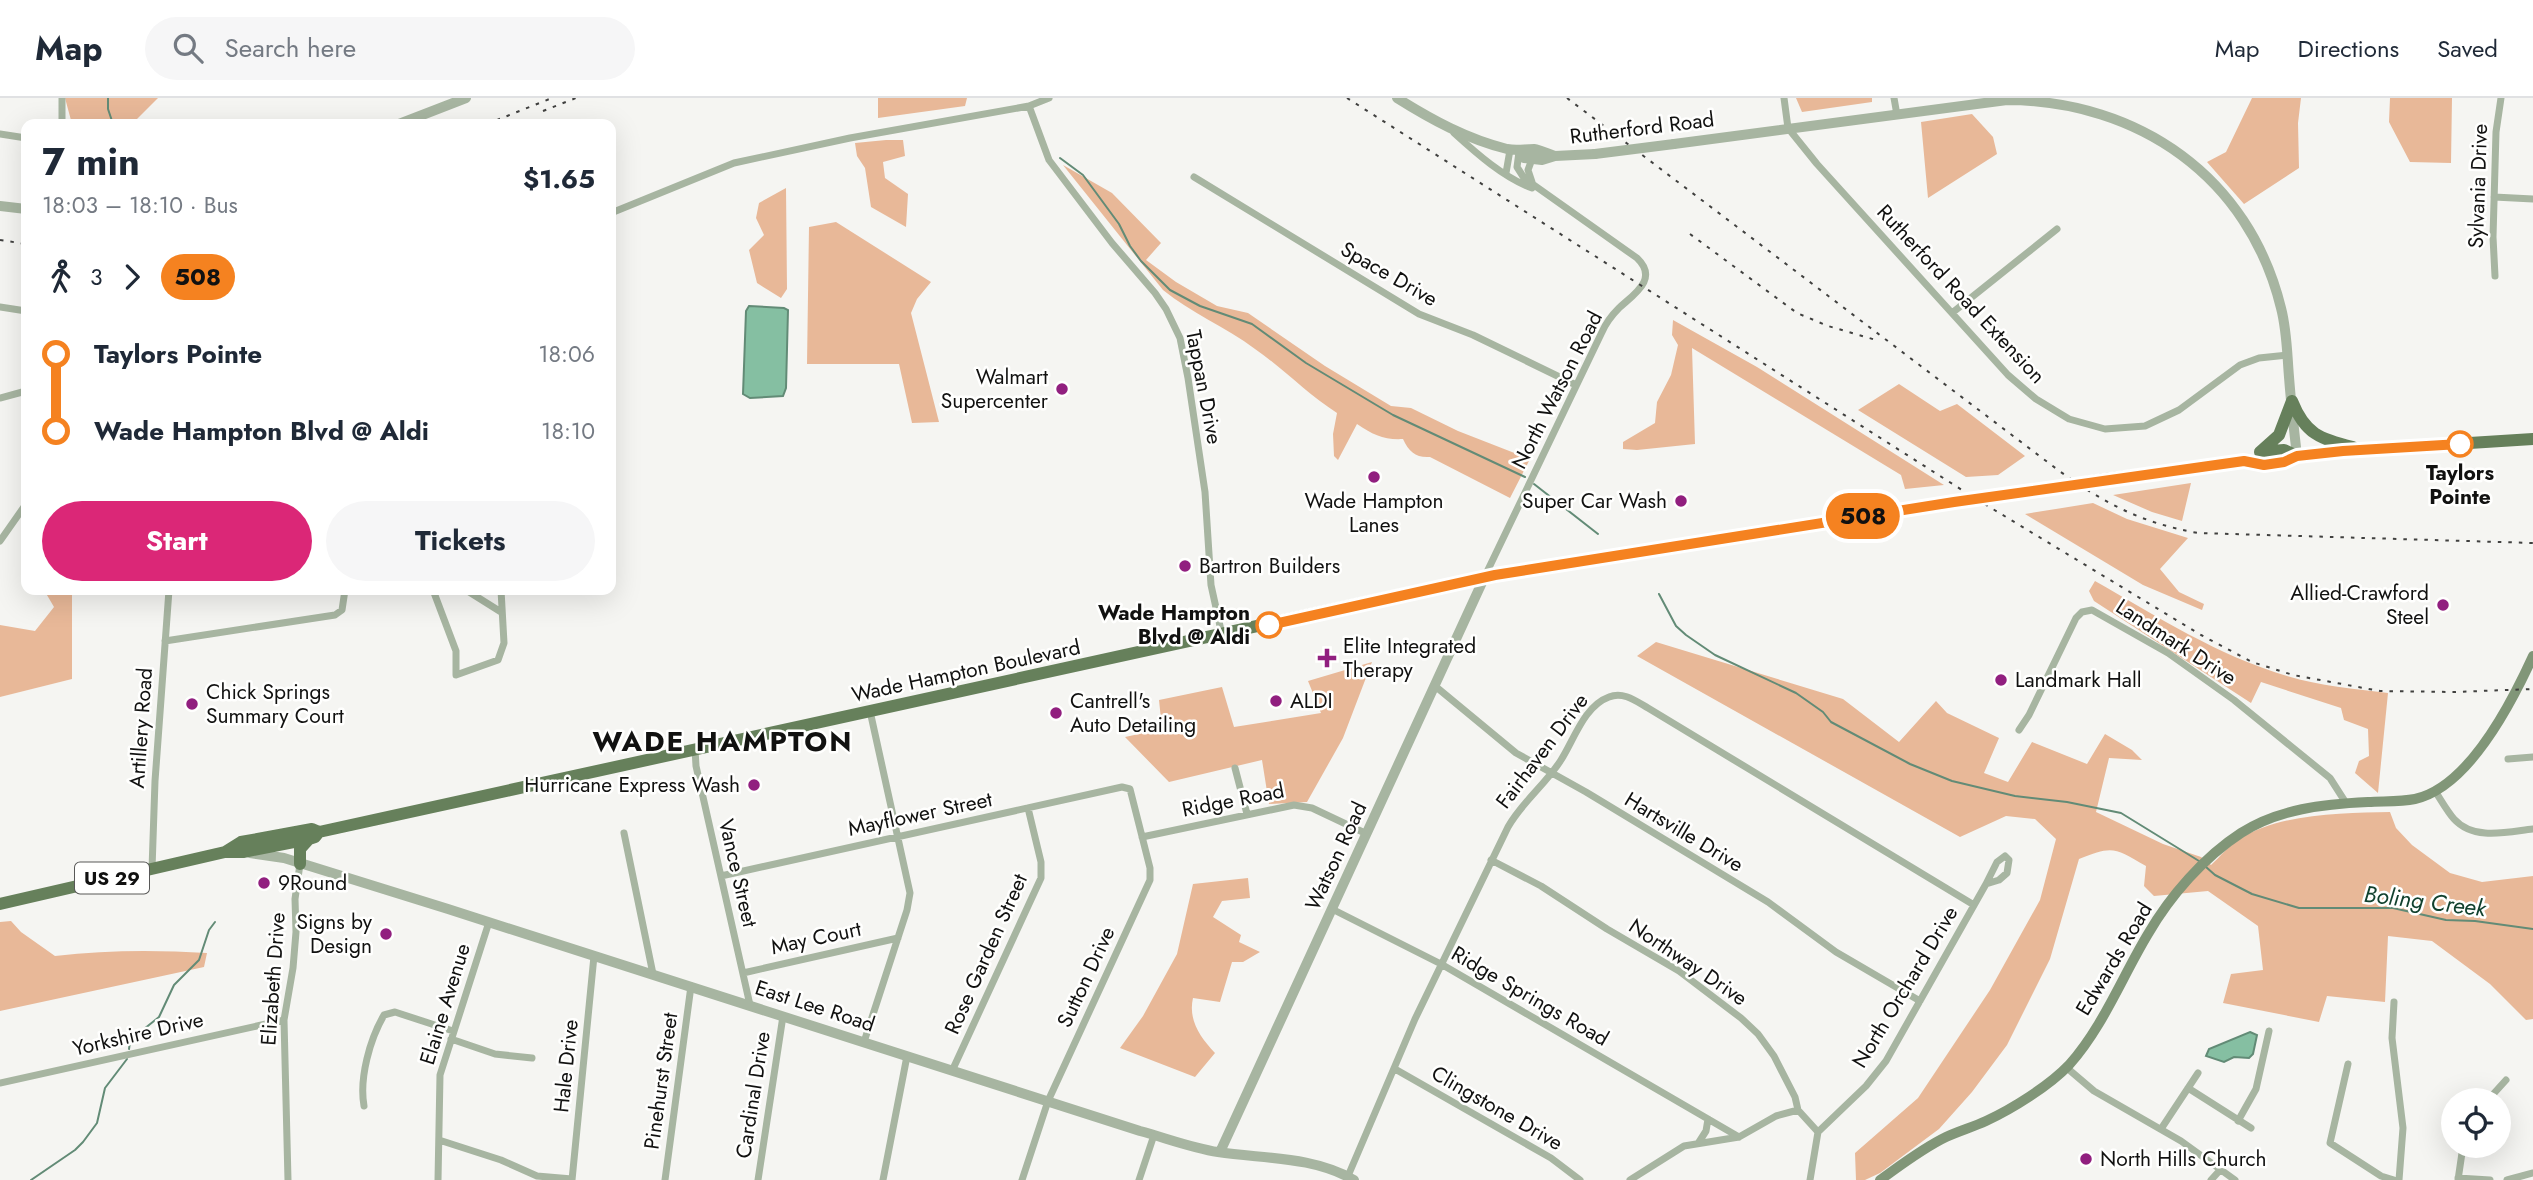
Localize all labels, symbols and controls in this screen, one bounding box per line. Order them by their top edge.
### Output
search box [145,17,635,80]
text: Map [35,25,103,72]
icon: search [169,29,207,67]
text: Search here [225,29,356,67]
text: Map [2215,31,2260,66]
text: Directions [2298,31,2399,66]
text: Saved [2437,31,2498,66]
street label: Rutherford Road [1568,104,1716,152]
street label: Sylvania Drive [2461,123,2495,249]
text: 7 min [42,134,140,189]
text: $1.65 [523,160,595,198]
text: 18:03 – 18:10 · Bus [42,188,238,222]
street label: Rutherford Road Extension [1870,198,2052,390]
street label: Space Drive [1335,234,1443,314]
icon: walk [42,258,80,296]
icon: forward [113,258,151,296]
text: 508 [175,259,221,294]
text: 3 [90,260,103,294]
street label: North Watson Road [1504,306,1610,474]
street label: Tappan Drive [1178,327,1230,447]
text: Taylors Pointe [94,335,262,373]
text: 18:06 [538,337,595,371]
place label: Walmart Supercenter [941,362,1049,416]
marker: Walmart Supercenter [1054,381,1070,397]
text: Wade Hampton Blvd @ Aldi [94,412,429,450]
text: 18:10 [541,414,595,448]
marker: Taylors Pointe [2447,431,2473,457]
place label: Taylors Pointe [2426,458,2494,512]
marker: Wade Hampton Lanes [1366,469,1382,485]
place label: Wade Hampton Lanes [1305,486,1443,540]
place label: Super Car Wash [1522,486,1667,516]
marker: Super Car Wash [1673,493,1689,509]
line badge: 508 [1823,493,1903,539]
text: 508 [1840,498,1886,533]
button: Start [42,501,312,581]
button: Tickets [326,501,595,581]
place label: Bartron Builders [1199,551,1340,581]
marker: Bartron Builders [1177,558,1193,574]
place label: Allied-Crawford Steel [2290,578,2429,632]
street label: Landmark Drive [2110,592,2242,692]
marker: Allied-Crawford Steel [2435,597,2451,613]
place label: Wade Hampton Blvd @ Aldi [1098,598,1250,652]
marker: Wade Hampton Blvd @ Aldi [1256,612,1282,638]
place label: Elite Integrated Therapy [1343,631,1476,685]
street label: Wade Hampton Boulevard [849,632,1083,710]
marker: Elite Integrated Therapy [1317,648,1337,668]
place label: Landmark Hall [2015,665,2142,695]
street label: Artillery Road [122,667,160,789]
marker: Landmark Hall [1993,672,2009,688]
place label: Chick Springs Summary Court [206,677,344,731]
place label: Cantrell's Auto Detailing [1070,686,1196,740]
place label: ALDI [1290,686,1333,716]
street label: Fairhaven Drive [1489,687,1595,815]
marker: ALDI [1268,693,1284,709]
marker: Chick Springs Summary Court [184,696,200,712]
marker: Cantrell's Auto Detailing [1048,705,1064,721]
district label: WADE HAMPTON [592,721,854,762]
place label: Hurricane Express Wash [524,770,740,800]
street label: Ridge Road [1179,775,1287,825]
marker: Hurricane Express Wash [746,777,762,793]
street label: Mayflower Street [845,784,995,844]
street label: Hartsville Drive [1619,785,1749,879]
street label: Watson Road [1298,797,1374,915]
street label: Vance Street [711,816,765,930]
road number: US 29 [75,862,149,894]
place label: 9Round [278,868,347,898]
street label: Rose Garden Street [937,869,1035,1039]
marker: 9Round [256,875,272,891]
water label: Boling Creek [2362,877,2489,925]
street label: Edwards Road [2068,897,2160,1021]
street label: North Orchard Drive [1845,900,1965,1074]
place label: Signs by Design [296,907,373,961]
street label: Elizabeth Drive [253,911,293,1047]
street label: Northway Drive [1623,911,1753,1013]
street label: May Court [768,914,864,962]
street label: Sutton Drive [1050,922,1123,1032]
marker: Signs by Design [378,926,394,942]
street label: Elaine Avenue [412,939,478,1068]
street label: Ridge Springs Road [1446,939,1614,1053]
street label: East Lee Road [751,973,879,1039]
street label: Yorkshire Drive [70,1004,206,1064]
street label: Pinehurst Street [637,1011,685,1151]
street label: Hale Drive [546,1018,586,1114]
street label: Cardinal Drive [728,1029,778,1161]
street label: Clingstone Drive [1426,1058,1569,1158]
map controls [2441,1088,2511,1158]
button: locate [2441,1088,2511,1158]
place label: North Hills Church [2100,1144,2267,1174]
marker: North Hills Church [2078,1151,2094,1167]

